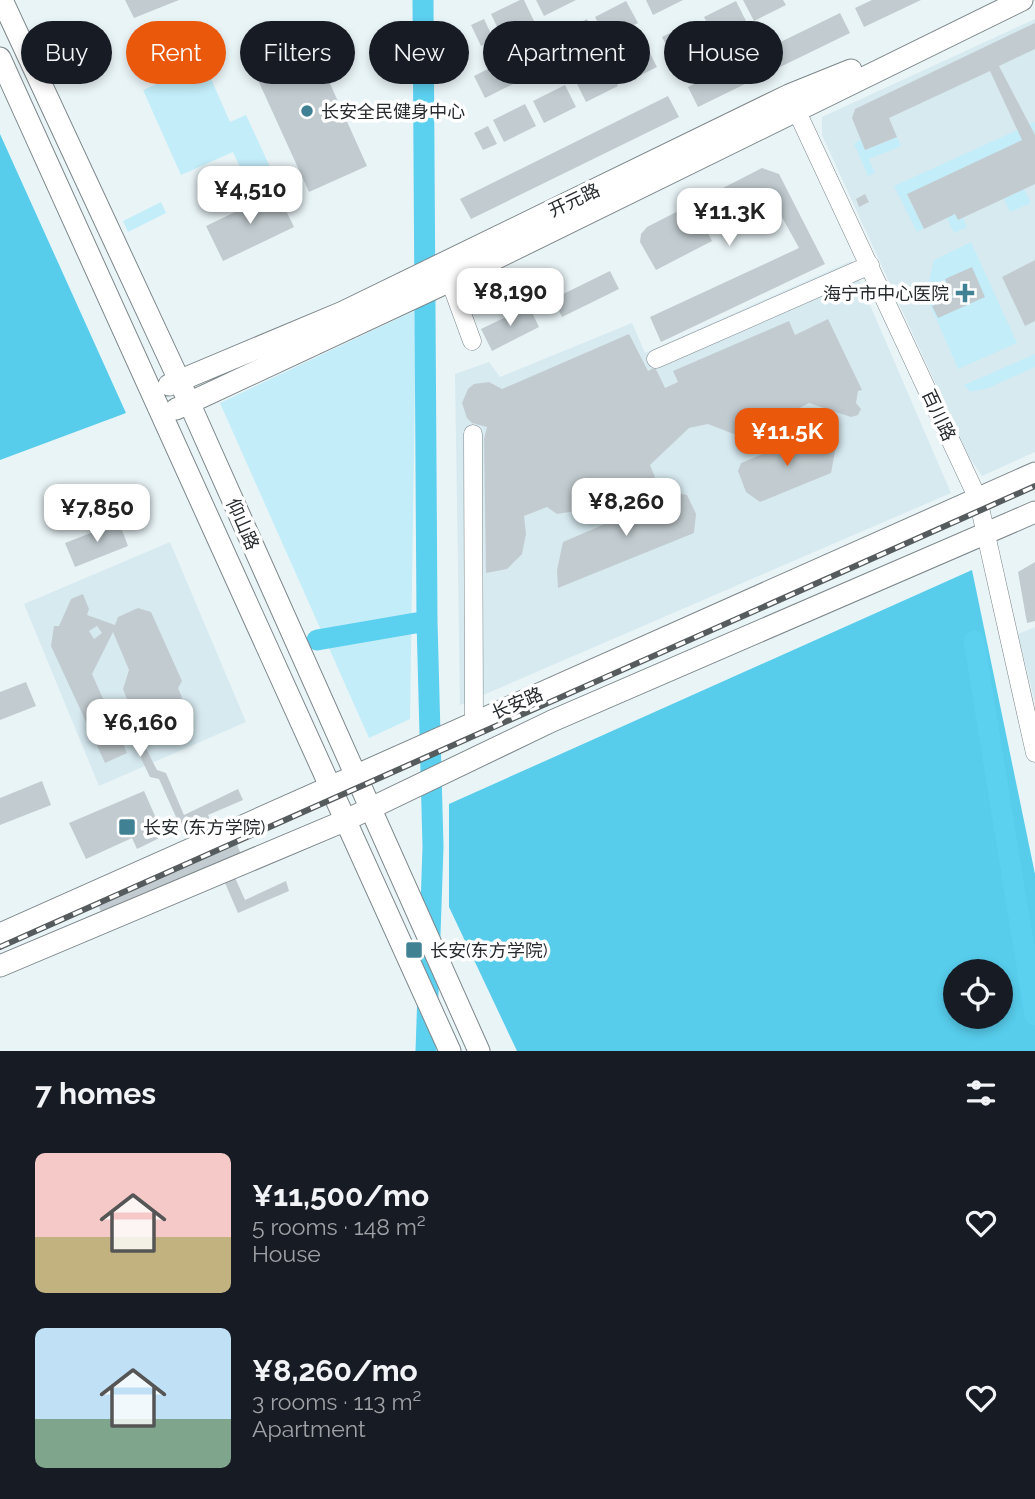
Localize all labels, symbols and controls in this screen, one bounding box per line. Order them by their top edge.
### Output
chip: Buy [21,21,112,84]
chip: Rent [126,21,226,84]
chip: Filters [240,21,355,84]
chip: New [369,21,469,84]
chip: Apartment [483,21,650,84]
chip: House [664,21,783,84]
place label: 长安全民健身中心 [321,101,465,122]
marker: 长安全民健身中心 [299,103,315,119]
pin: ¥4,510 [193,166,307,226]
text: ¥4,510 [213,175,287,202]
street label: 开元路 [545,179,603,221]
pin: ¥11.3K [672,188,786,248]
text: ¥11.3K [693,197,765,224]
pin: ¥8,190 [453,268,567,328]
text: ¥8,190 [473,277,547,304]
place label: 海宁市中心医院 [823,283,949,304]
marker: 海宁市中心医院 [955,283,975,303]
street label: 百川路 [918,386,960,444]
pin: ¥11.5K [730,408,844,468]
text: ¥11.5K [751,417,823,444]
pin: ¥8,260 [569,478,683,538]
pin: ¥7,850 [40,484,154,544]
text: ¥8,260 [588,487,664,514]
text: ¥7,850 [60,493,134,520]
street label: 仰山路 [222,495,264,553]
street label: 长安路 [488,683,546,723]
pin: ¥6,160 [83,700,197,759]
text: ¥6,160 [102,708,178,735]
marker: 长安 (东方学院) [117,817,137,837]
place label: 长安 (东方学院) [143,817,265,838]
marker: 长安(东方学院) [404,940,424,960]
place label: 长安(东方学院) [430,940,548,961]
map controls [943,959,1013,1029]
button: locate [943,959,1013,1029]
icon: filters [962,1074,1000,1112]
text: 7 homes [35,1076,156,1111]
text: ¥11,500/mo [252,1178,429,1213]
icon: home [91,1181,175,1265]
icon: heart [962,1204,1000,1242]
text: 5 rooms · 148 m² [252,1213,426,1240]
text: House [252,1240,321,1267]
text: ¥8,260/mo [252,1353,418,1388]
icon: home [91,1356,175,1440]
icon: heart [962,1379,1000,1417]
text: 3 rooms · 113 m² [252,1388,421,1415]
text: Apartment [252,1415,366,1442]

